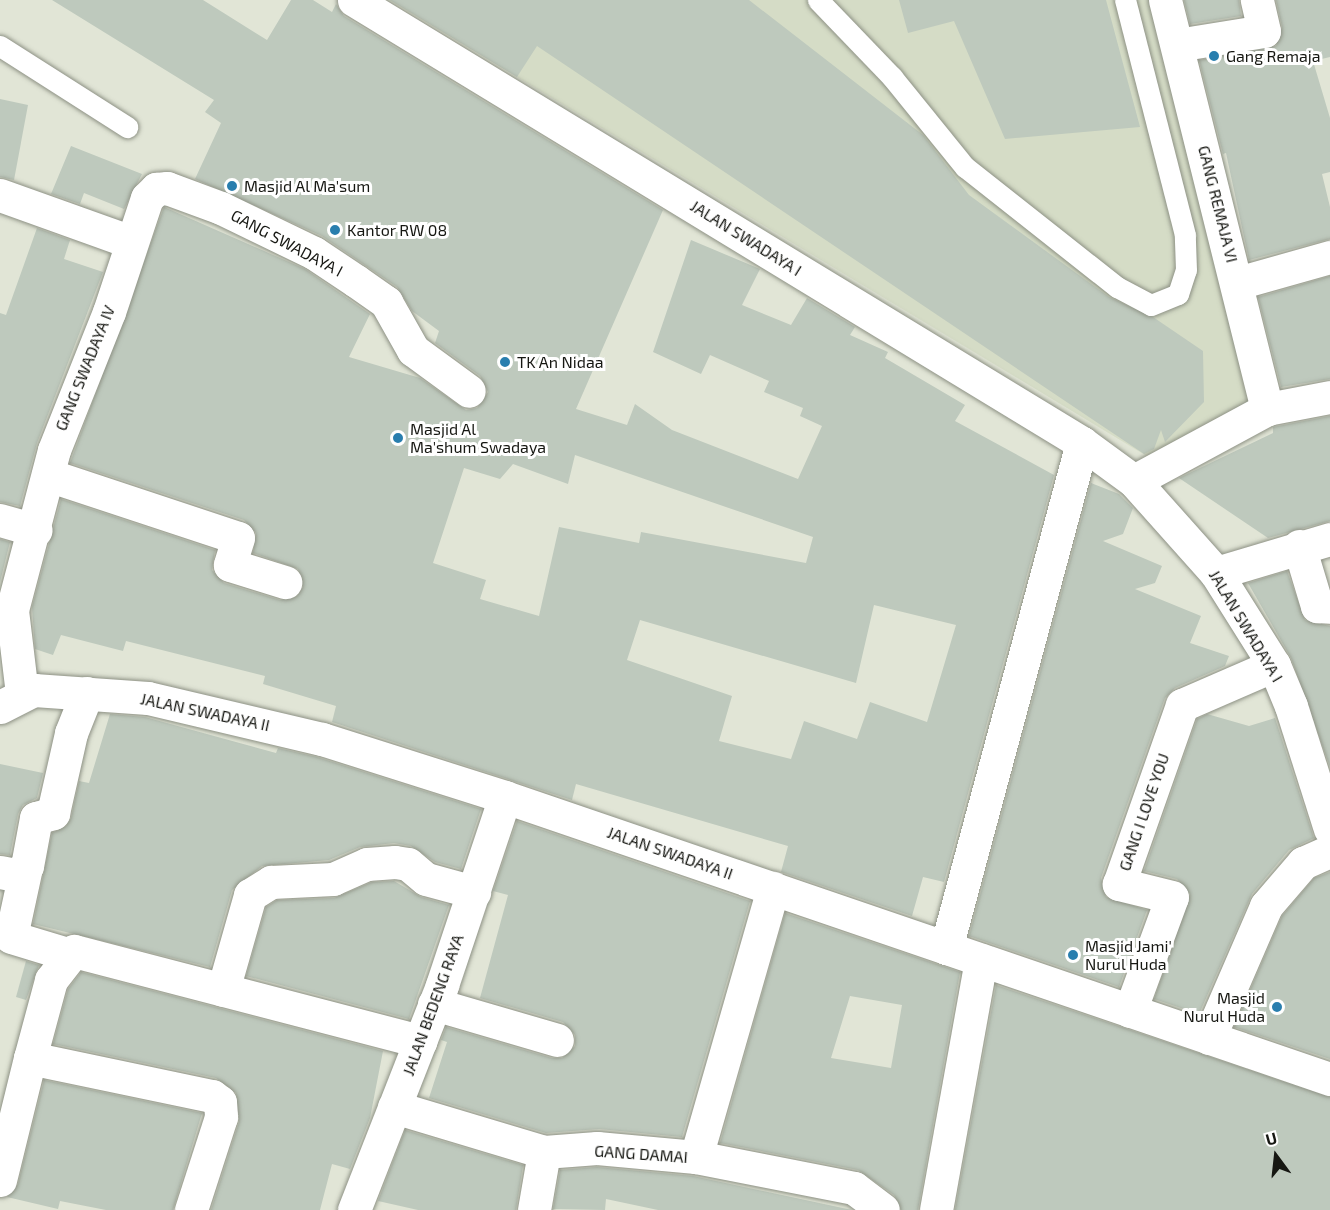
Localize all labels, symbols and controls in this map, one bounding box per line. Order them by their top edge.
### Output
place label: Gang Remaja [1226,46,1321,66]
marker: Gang Remaja [1207,49,1221,63]
street label: GANG REMAJA VI [1194,143,1242,265]
place label: Masjid Al Ma'sum [244,176,371,196]
marker: Masjid Al Ma'sum [225,179,239,193]
street label: JALAN SWADAYA I [687,196,805,280]
street label: GANG SWADAYA I [228,205,346,281]
place label: Kantor RW 08 [347,220,448,240]
marker: Kantor RW 08 [328,223,342,237]
street label: GANG SWADAYA IV [51,302,119,434]
place label: TK An Nidaa [517,352,604,372]
marker: TK An Nidaa [498,355,512,369]
place label: Masjid Al Ma'shum Swadaya [410,419,546,457]
marker: Masjid Al Ma'shum Swadaya [391,431,405,445]
street label: JALAN SWADAYA I [1205,566,1287,686]
street label: JALAN SWADAYA II [138,689,272,735]
street label: GANG I LOVE YOU [1115,750,1173,874]
street label: JALAN SWADAYA II [604,822,736,884]
street label: JALAN BEDENG RAYA [399,932,467,1078]
place label: Masjid Jami' Nurul Huda [1085,936,1172,974]
marker: Masjid Jami' Nurul Huda [1066,948,1080,962]
place label: Masjid Nurul Huda [1183,988,1265,1026]
marker: Masjid Nurul Huda [1270,1000,1284,1014]
north arrow [1246,1126,1306,1186]
text: U [1263,1128,1279,1149]
street label: GANG DAMAI [594,1141,688,1167]

